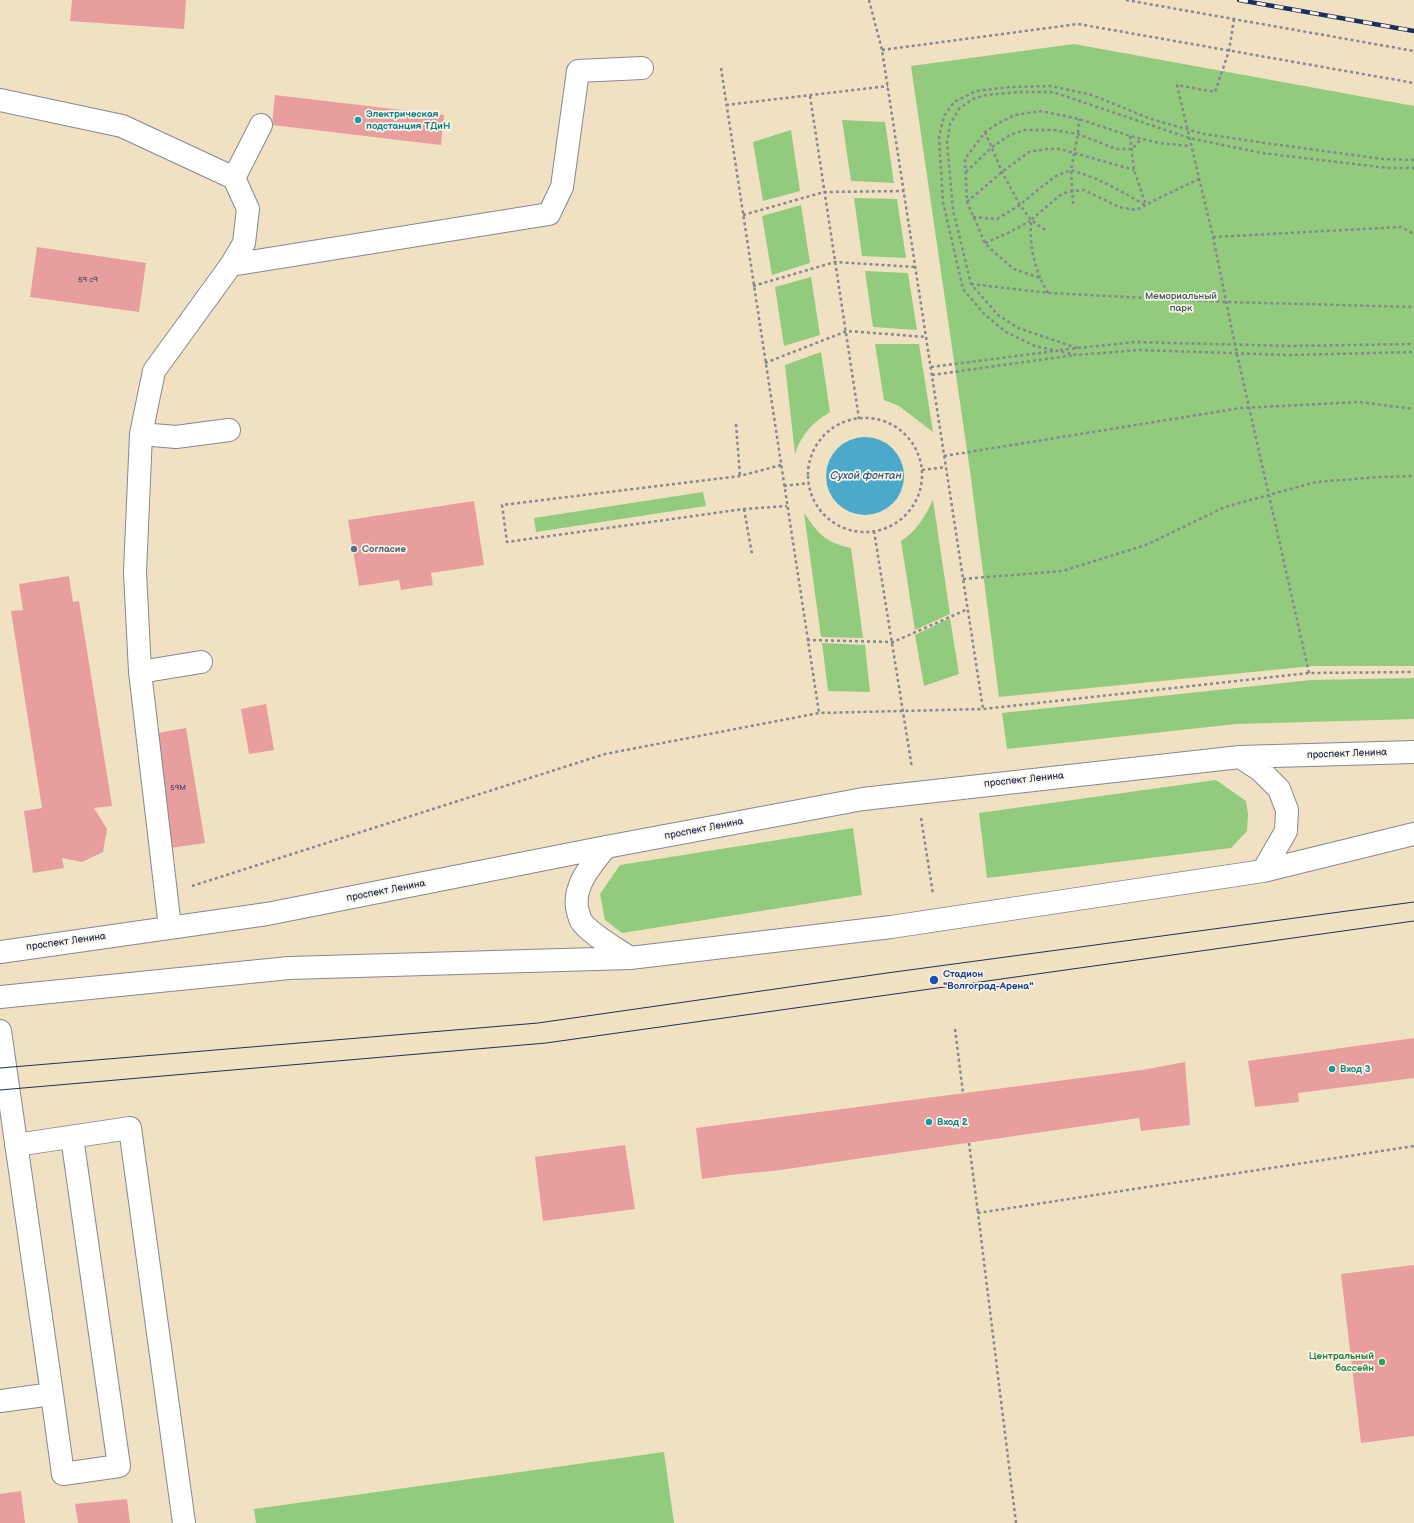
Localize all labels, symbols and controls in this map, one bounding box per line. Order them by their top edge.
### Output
place label: Электрическая подстанция ТДиН [366,108,450,132]
marker: Электрическая подстанция ТДиН [353,115,363,125]
house number: 59 с9 [78,275,98,285]
park label: Мемориальный парк [1145,290,1217,314]
water label: Сухой фонтан [830,469,902,483]
place label: Согласие [362,543,406,555]
marker: Согласие [349,544,359,554]
street label: проспект Ленина [1307,747,1387,761]
street label: проспект Ленина [983,770,1065,790]
house number: 59М [170,783,186,793]
street label: проспект Ленина [663,815,745,843]
street label: проспект Ленина [345,877,427,905]
street label: проспект Ленина [25,930,107,954]
place label: Стадион "Волгоград-Арена" [943,968,1033,992]
marker: Стадион "Волгоград-Арена" [928,974,940,986]
place label: Вход 3 [1340,1063,1370,1075]
marker: Вход 3 [1327,1064,1337,1074]
place label: Вход 2 [937,1116,968,1128]
marker: Вход 2 [924,1117,934,1127]
place label: Центральный бассейн [1309,1350,1374,1374]
marker: Центральный бассейн [1377,1357,1387,1367]

